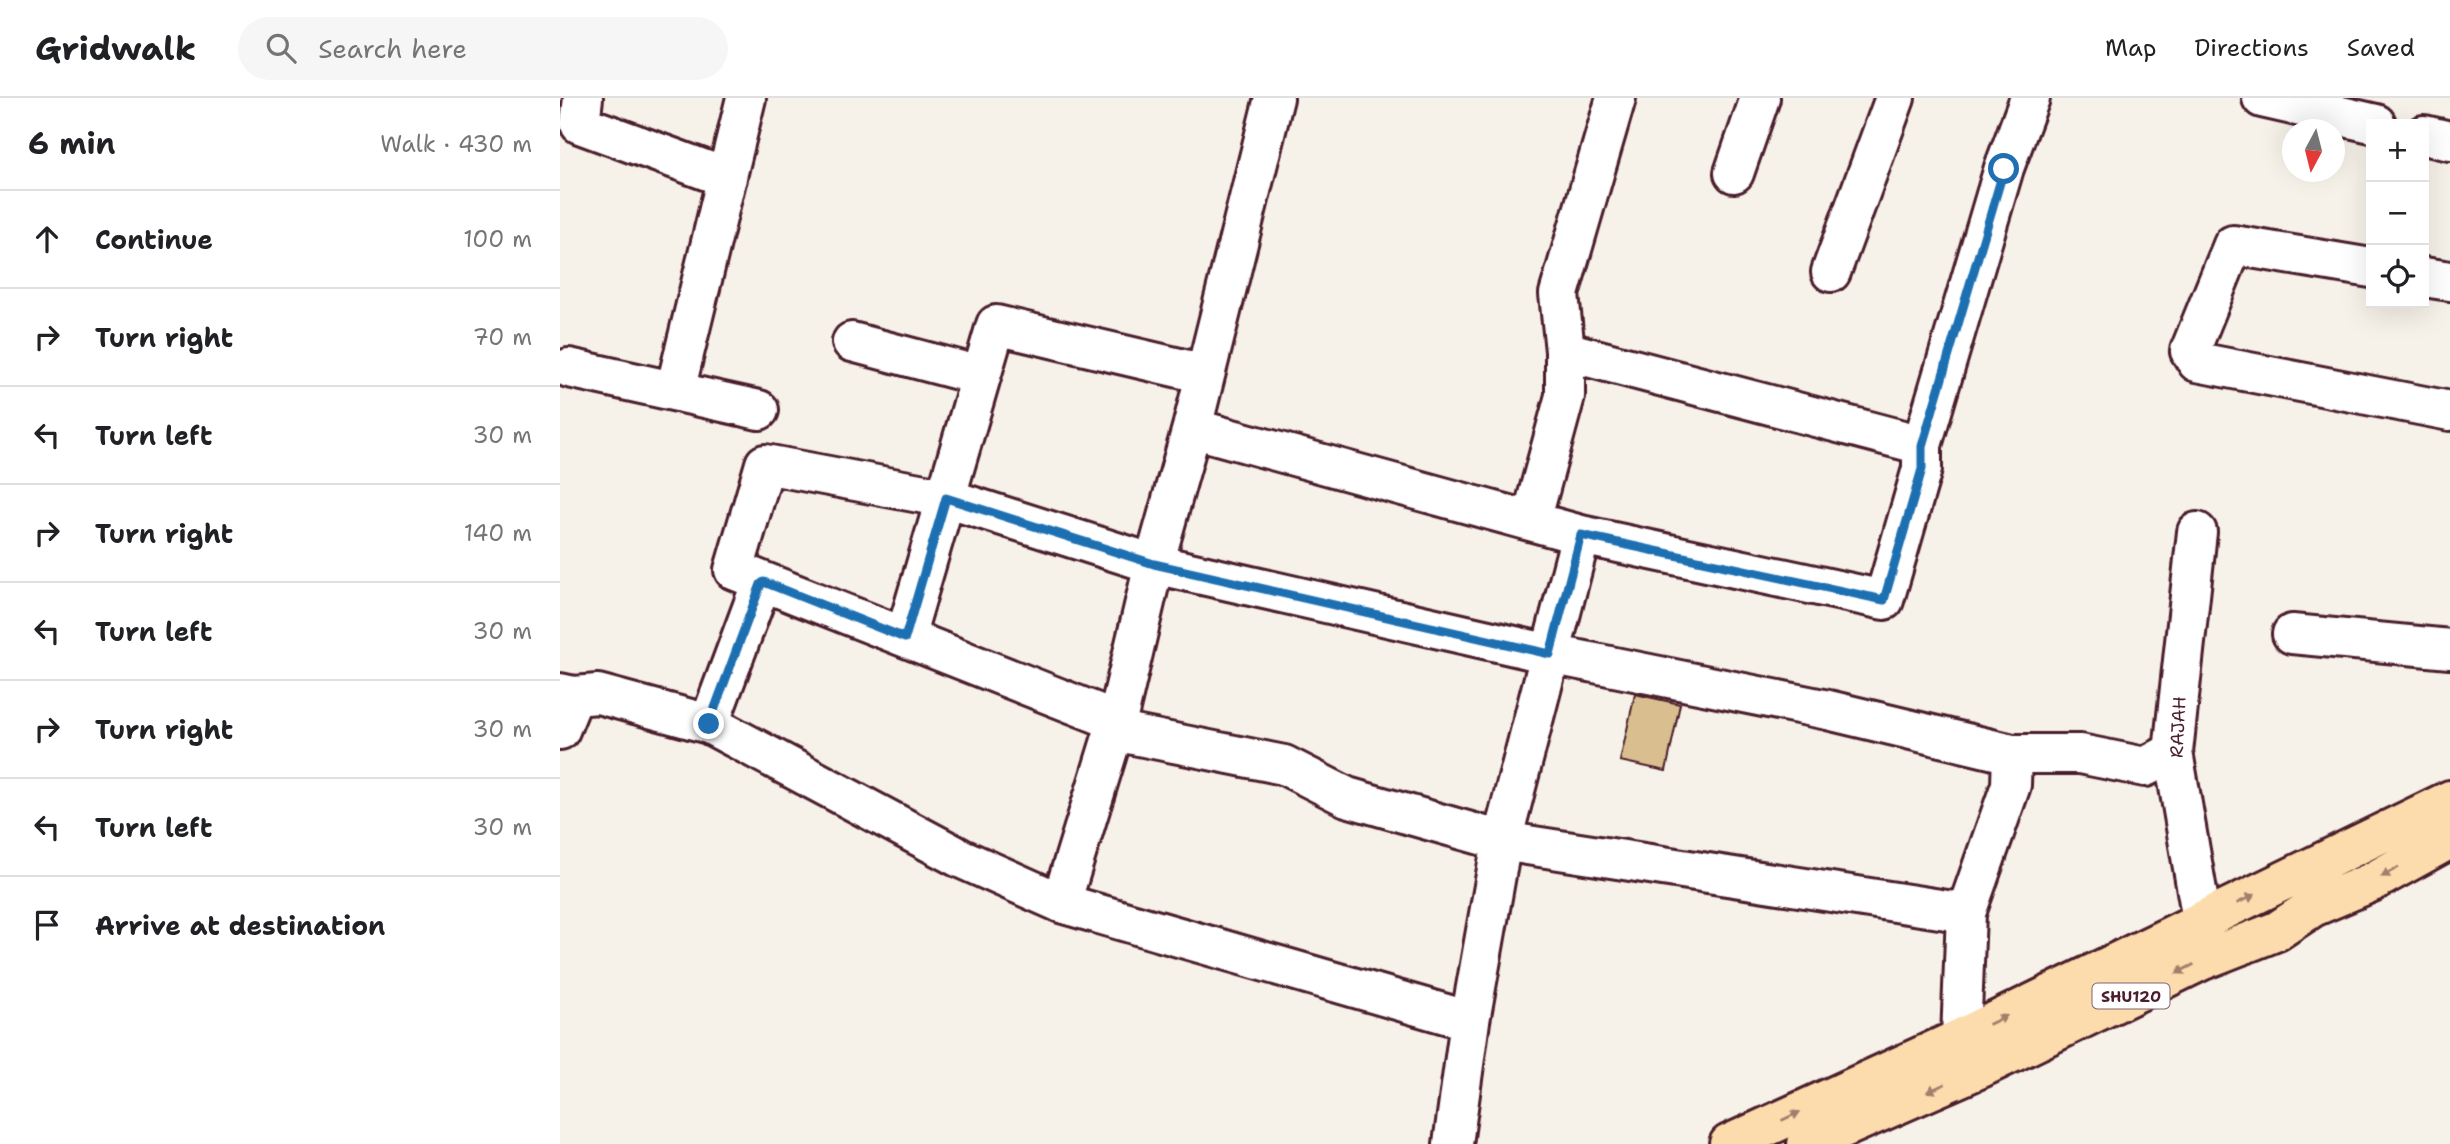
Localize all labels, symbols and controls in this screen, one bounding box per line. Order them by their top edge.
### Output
search box [238,17,728,80]
text: Gridwalk [35,26,196,71]
icon: search [262,29,300,67]
text: Search here [318,31,467,66]
text: Map [2105,32,2156,64]
text: Directions [2194,32,2309,64]
text: Saved [2347,32,2415,64]
north arrow [2282,119,2345,182]
map controls [2366,119,2429,308]
button: + [2366,119,2429,182]
text: 6 min [28,123,115,164]
text: Walk · 430 m [380,129,532,159]
route start [1988,153,2019,184]
button: − [2366,182,2429,245]
icon: ahead [28,220,66,258]
text: Continue [95,222,213,257]
text: 100 m [463,224,532,254]
button: locate [2366,245,2429,308]
icon: right [28,318,66,356]
text: Turn right [95,320,233,355]
text: 70 m [473,322,532,352]
icon: left [28,416,66,454]
text: Turn left [95,418,212,453]
text: 30 m [473,420,532,450]
icon: right [28,514,66,552]
text: Turn right [95,516,233,551]
text: 140 m [464,518,532,548]
icon: left [28,612,66,650]
text: Turn left [95,614,212,649]
text: 30 m [473,616,532,646]
street label: RAJAH [2164,696,2192,758]
route end [693,708,724,739]
icon: right [28,710,66,748]
text: Turn right [95,712,233,747]
text: 30 m [473,714,532,744]
icon: left [28,808,66,846]
text: Turn left [95,810,212,845]
text: 30 m [473,812,532,842]
one-way arrow [2380,866,2400,878]
one-way arrow [2236,893,2256,904]
icon: arrive [28,906,66,944]
text: Arrive at destination [95,908,385,943]
one-way arrow [2175,963,2195,974]
road number: SHU120 [2092,983,2170,1008]
one-way arrow [1988,1014,2008,1026]
one-way arrow [1926,1082,1946,1094]
one-way arrow [1781,1110,1801,1122]

